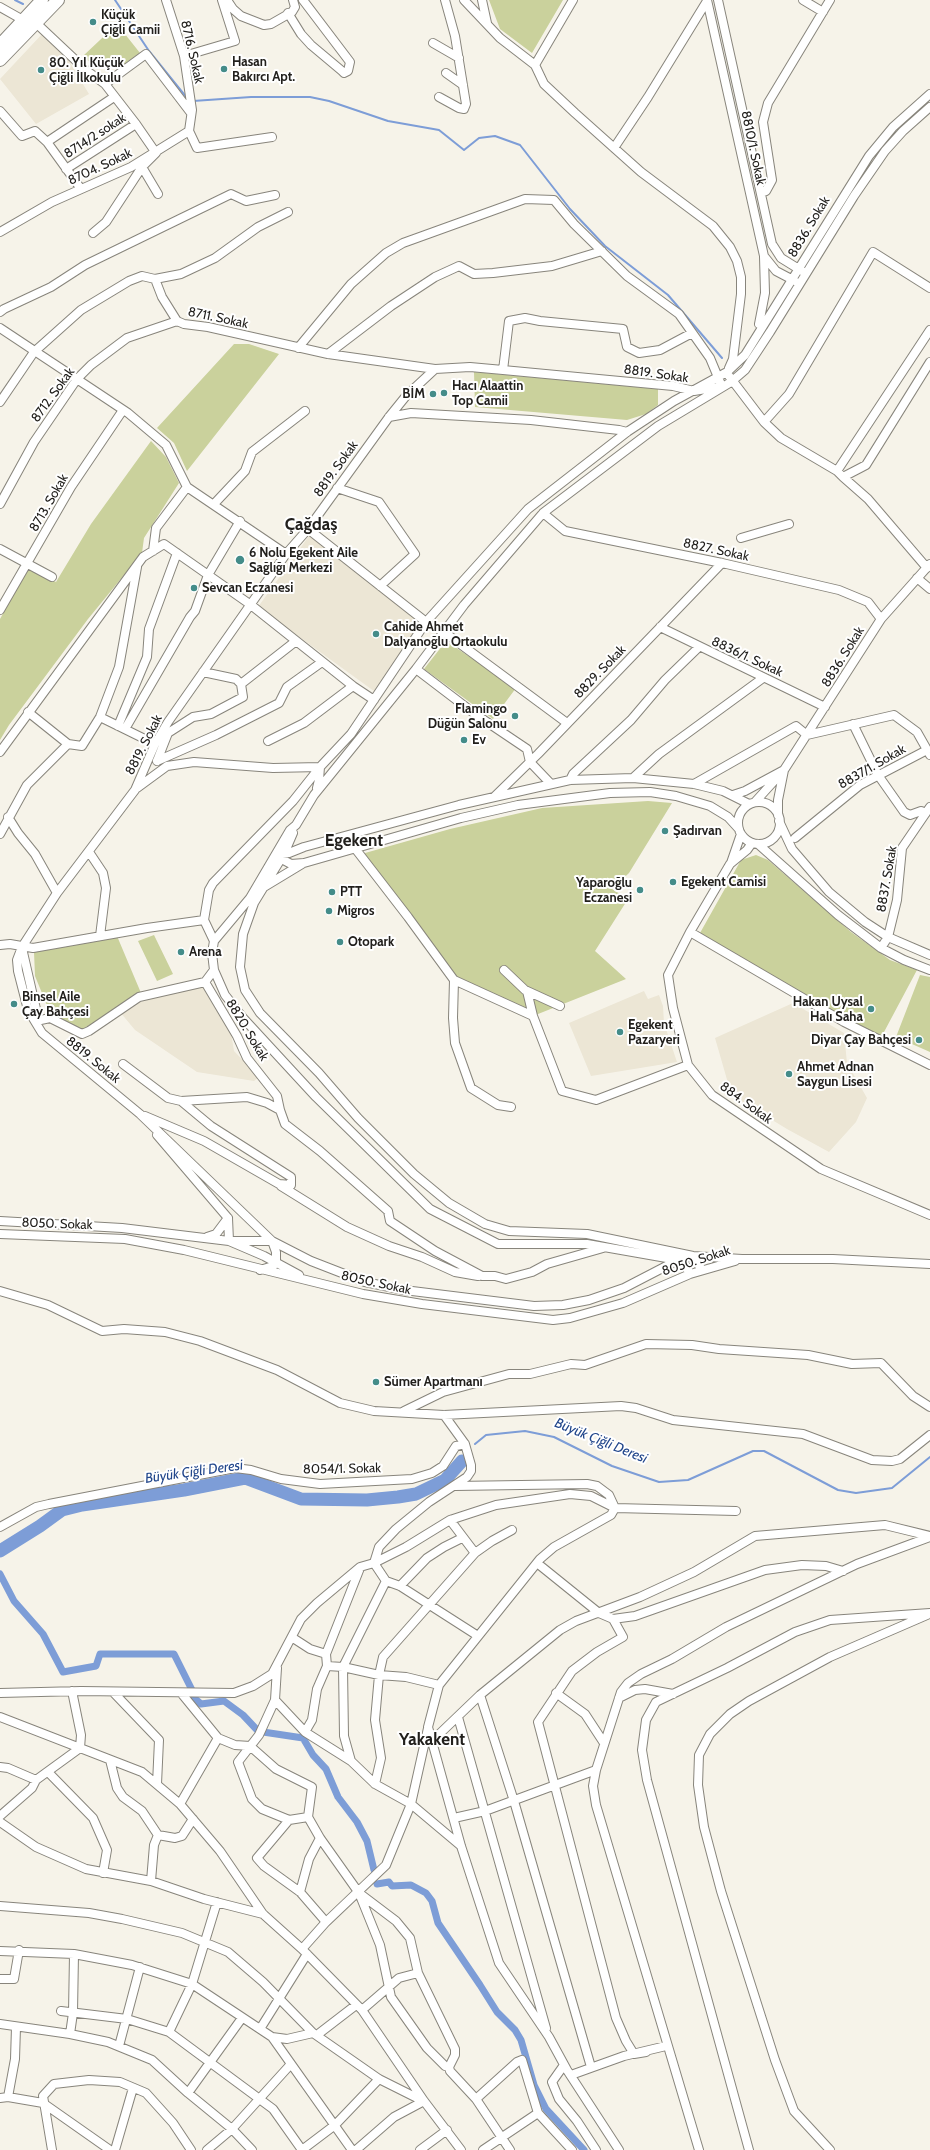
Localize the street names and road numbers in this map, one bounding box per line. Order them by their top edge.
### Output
street label: 8716. Sokak [177,19,207,85]
street label: 8810/1. Sokak [738,109,768,187]
street label: 8714/2 sokak [61,110,129,162]
street label: 8704. Sokak [65,145,135,189]
street label: 8836. Sokak [785,194,833,260]
street label: 8711. Sokak [187,304,249,332]
street label: 8819. Sokak [623,362,689,386]
street label: 8712. Sokak [28,365,78,425]
street label: 8819. Sokak [311,438,361,500]
street label: 8713. Sokak [26,471,72,535]
street label: 8827. Sokak [682,535,750,565]
street label: 8836. Sokak [818,624,868,690]
street label: 8836/1. Sokak [709,634,785,680]
street label: 8829. Sokak [571,642,629,702]
street label: 8819. Sokak [122,712,166,778]
street label: 8837/1. Sokak [836,741,908,793]
street label: 8837. Sokak [873,845,901,913]
street label: 8820. Sokak [222,996,272,1064]
street label: 8819. Sokak [63,1033,123,1087]
street label: 884. Sokak [717,1079,775,1127]
street label: 8050. Sokak [21,1215,93,1233]
street label: 8050. Sokak [660,1243,732,1279]
street label: 8050. Sokak [340,1268,412,1298]
street label: 8054/1. Sokak [303,1461,381,1477]

